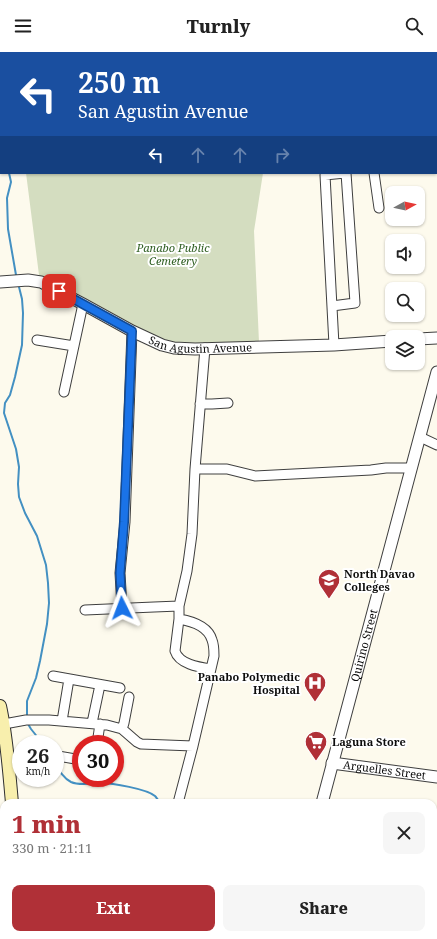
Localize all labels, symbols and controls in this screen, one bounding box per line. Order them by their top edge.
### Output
text: Turnly [187,14,250,38]
icon: menu [12,15,34,37]
icon: search [403,15,425,37]
text: 250 m [78,63,160,101]
icon: left [12,68,64,120]
text: San Agustin Avenue [78,99,249,123]
icon: left [145,144,167,166]
icon: ahead [187,144,209,166]
icon: ahead [229,144,251,166]
icon: right [271,144,293,166]
north arrow [385,186,425,226]
map controls [385,186,425,370]
button: sound [385,234,425,274]
park label: Panabo Public Cemetery [135,240,210,268]
pin [42,274,76,308]
icon: arrive [48,280,70,302]
button: search [385,282,425,322]
button: layers [385,330,425,370]
street label: San Agustin Avenue [146,332,252,356]
place label: North Davao Colleges [344,566,415,594]
school or university icon: North Davao Colleges [316,567,342,600]
position arrow [101,587,143,629]
street label: Quirino Street [347,607,380,683]
place label: Panabo Polymedic Hospital [198,669,300,697]
hospital icon: Panabo Polymedic Hospital [302,670,328,703]
supermarket icon: Laguna Store [303,729,329,762]
place label: Laguna Store [332,734,406,749]
speed limit sign: 30 [72,735,124,787]
text: 26 [27,742,49,769]
street label: Arguelles Street [342,757,427,782]
text: km/h [26,764,50,778]
text: 1 min [12,807,81,840]
button: close [383,812,425,854]
text: 330 m · 21:11 [12,839,92,857]
button: Exit [12,885,215,931]
button: Share [223,885,425,931]

